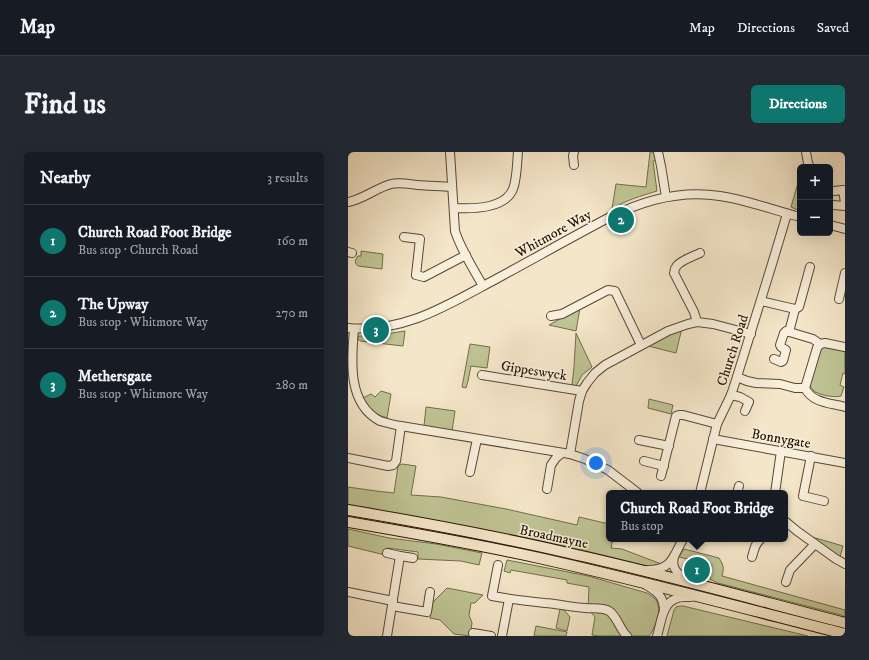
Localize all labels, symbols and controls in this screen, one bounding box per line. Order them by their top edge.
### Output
text: Map [20,16,55,39]
text: Map [689,19,715,37]
text: Directions [737,19,795,37]
text: Saved [817,19,849,37]
button: Directions [751,85,845,123]
text: Find us [24,87,106,122]
map controls [797,164,833,236]
button: + [797,164,833,200]
text: Nearby [40,167,90,189]
text: 3 results [267,170,308,186]
button: − [797,200,833,236]
street label: Whitmore Way [511,205,595,263]
pin: 2 [608,205,634,235]
text: Church Road Foot Bridge [78,223,232,242]
text: 1 [51,233,55,249]
text: 160 m [277,233,308,249]
text: Bus stop · Church Road [78,242,198,258]
text: The Upway [78,295,148,314]
text: 2 [50,305,56,321]
text: 270 m [276,305,308,321]
street label: Church Road [713,312,753,388]
text: Bus stop · Whitmore Way [78,314,208,330]
pin: 3 [363,315,389,345]
street label: Gippeswyck [500,357,568,385]
text: Methersgate [78,367,152,386]
text: 3 [51,377,55,393]
text: 280 m [276,377,308,393]
text: Bus stop · Whitmore Way [78,386,208,402]
street label: Bonnygate [750,425,812,453]
your location [586,453,606,473]
popup [606,490,788,542]
text: Church Road Foot Bridge [620,499,774,518]
text: Bus stop [620,518,663,534]
street label: Broadmayne [518,521,590,553]
pin: 1 [684,555,710,585]

